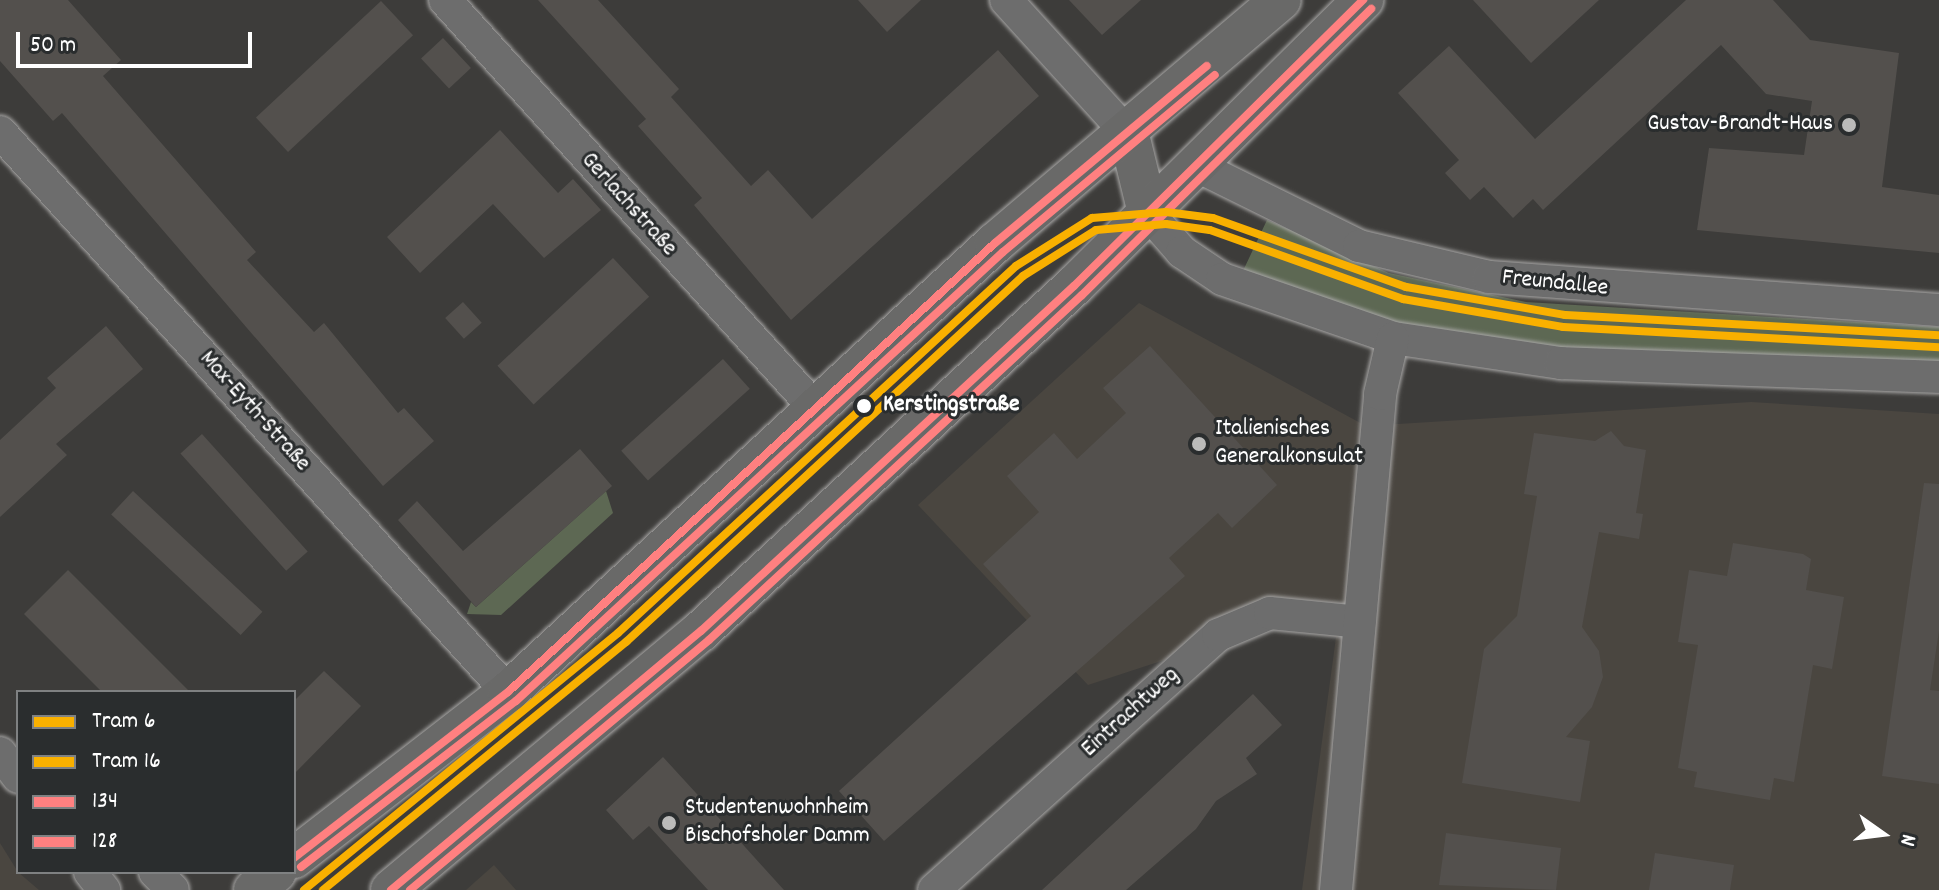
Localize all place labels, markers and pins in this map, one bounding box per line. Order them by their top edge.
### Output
place label: Gustav-Brandt-Haus [1647,111,1833,139]
marker: Gustav-Brandt-Haus [1840,116,1858,134]
place label: Kerstingstraße [883,392,1020,420]
marker: Kerstingstraße [852,394,876,418]
place label: Italienisches Generalkonsulat [1215,416,1363,472]
marker: Italienisches Generalkonsulat [1190,435,1208,453]
place label: Studentenwohnheim Bischofsholer Damm [685,795,870,851]
marker: Studentenwohnheim Bischofsholer Damm [660,814,678,832]

